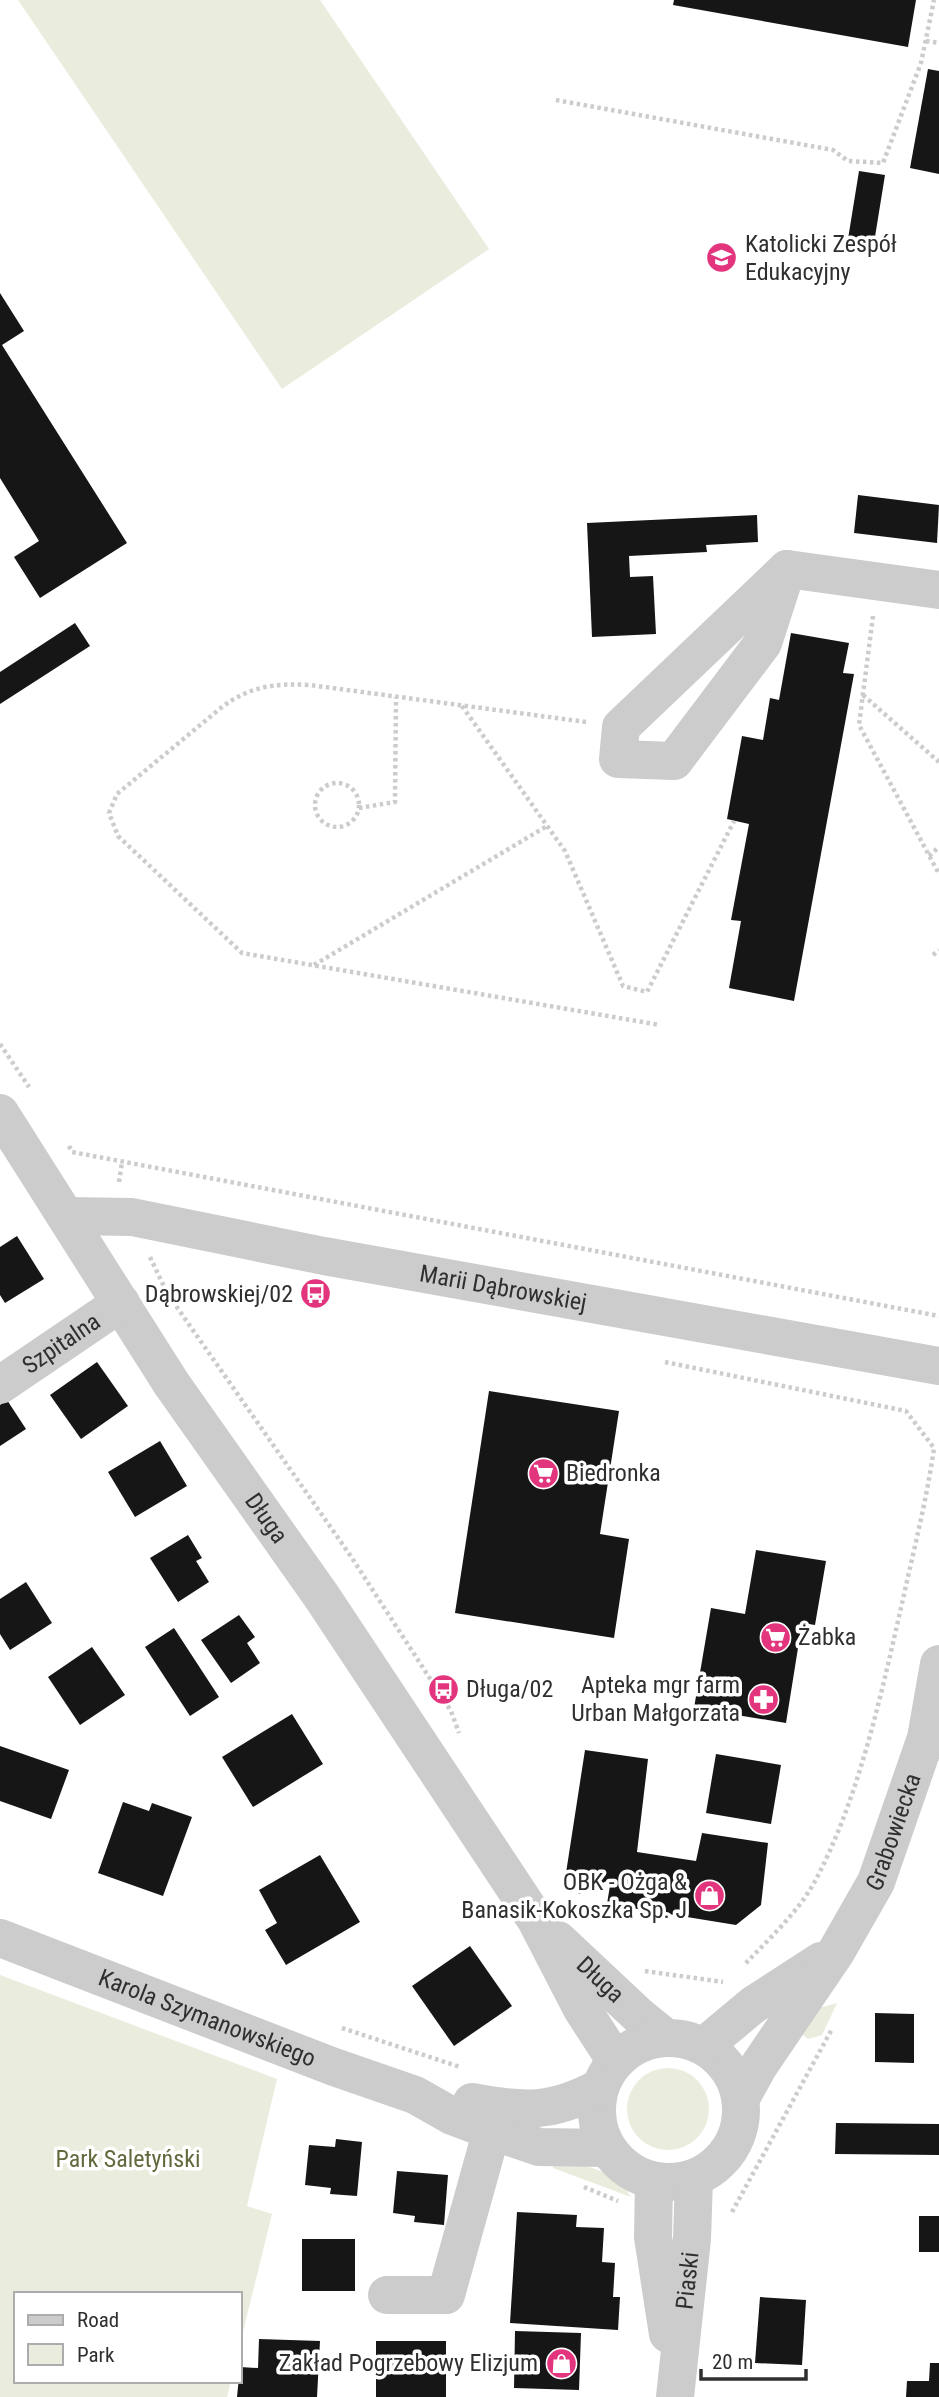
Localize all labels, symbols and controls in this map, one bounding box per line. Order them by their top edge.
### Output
place label: Katolicki Zespół Edukacyjny [745,230,897,286]
school or university icon: Katolicki Zespół Edukacyjny [705,241,739,275]
street label: Marii Dąbrowskiej [417,1259,589,1317]
bus stop icon: Dąbrowskiej/02 [299,1277,333,1311]
place label: Dąbrowskiej/02 [145,1280,293,1308]
street label: Szpitalna [17,1307,105,1380]
supermarket icon: Biedronka [526,1456,560,1490]
place label: Biedronka [566,1459,661,1487]
street label: Długa [239,1488,294,1549]
supermarket icon: Żabka [758,1620,792,1654]
place label: Żabka [798,1623,856,1651]
place label: Apteka mgr farm Urban Małgorzata [571,1671,740,1727]
bus stop icon: Długa/02 [426,1672,460,1706]
place label: Długa/02 [466,1675,553,1703]
pharmacy icon: Apteka mgr farm Urban Małgorzata [746,1682,780,1716]
street label: Grabowiecka [860,1770,927,1896]
place label: OBK - Ożga & Banasik-Kokoszka Sp. J [461,1868,687,1924]
shop icon: OBK - Ożga & Banasik-Kokoszka Sp. J [693,1879,727,1913]
street label: Długa [571,1951,630,2009]
street label: Karola Szymanowskiego [95,1963,320,2073]
park label: Park Saletyński [56,2145,201,2173]
street label: Piaski [671,2251,705,2311]
legend [14,2292,242,2383]
text: Road [77,2308,119,2332]
scale bar [701,2338,806,2382]
text: Park [77,2343,115,2367]
shop icon: Zakład Pogrzebowy Elizjum [544,2346,578,2380]
place label: Zakład Pogrzebowy Elizjum [279,2349,538,2377]
text: 20 m [712,2350,753,2374]

